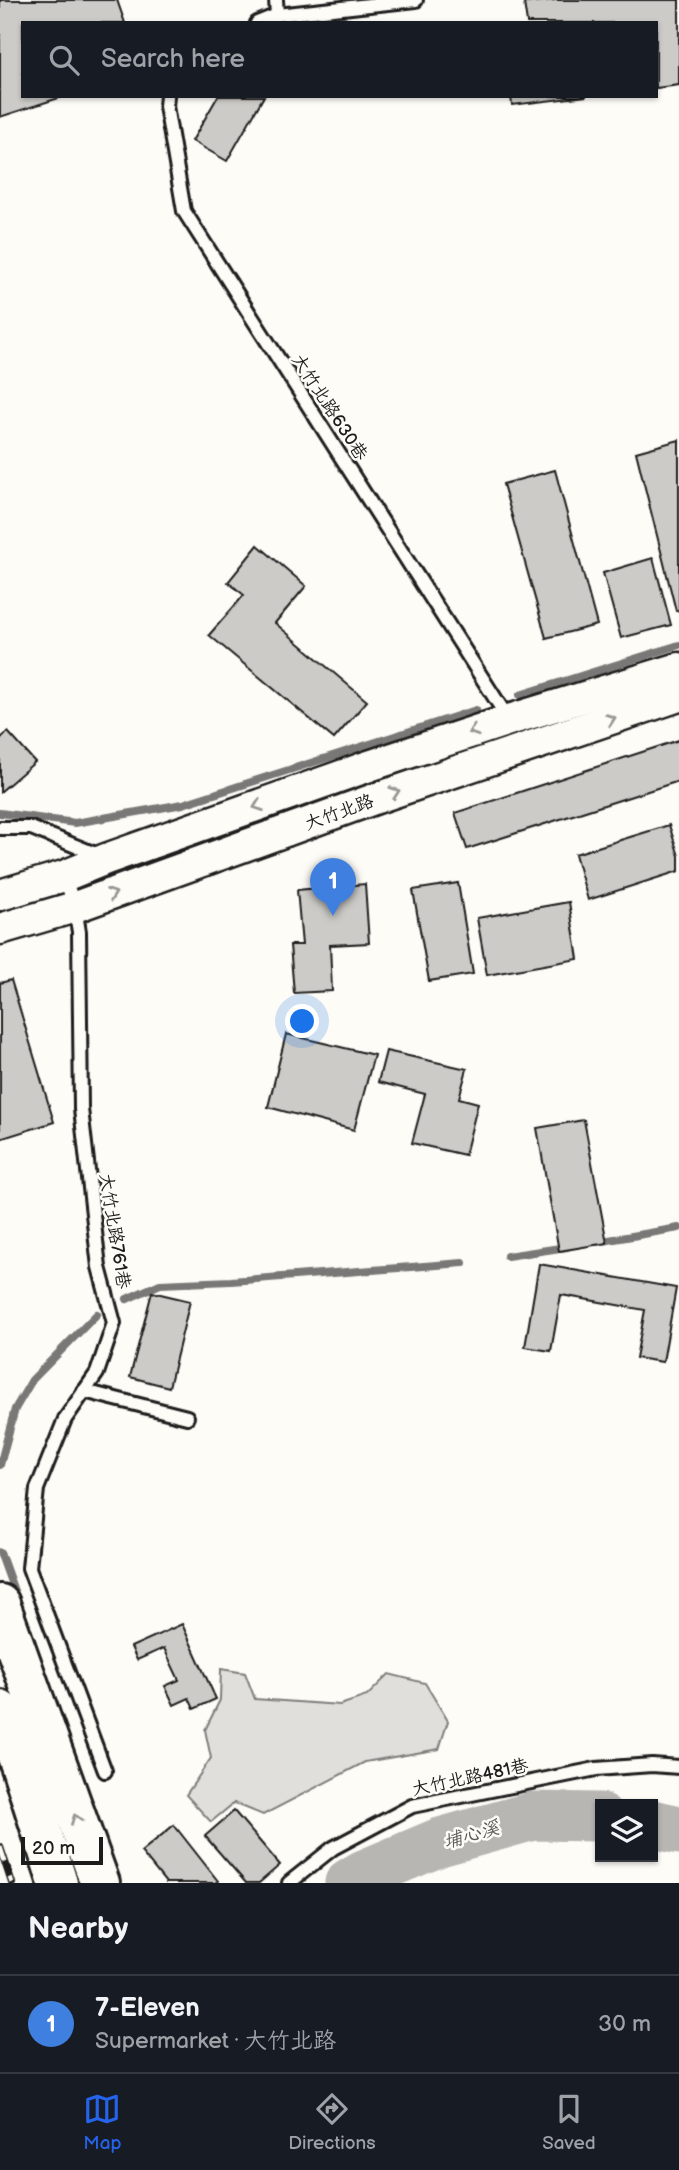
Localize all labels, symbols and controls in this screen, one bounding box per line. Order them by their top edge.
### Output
search box [21,21,658,98]
icon: search [45,41,83,79]
text: Search here [101,44,245,75]
street label: 大竹北路630巷 [287,350,372,464]
one-way arrow [604,713,616,727]
one-way arrow [468,723,480,737]
one-way arrow [388,786,401,800]
street label: 大竹北路 [302,790,377,835]
one-way arrow [253,798,265,812]
pin: 1 [310,858,356,916]
one-way arrow [105,888,117,902]
your location [285,1004,319,1038]
street label: 大竹北路761巷 [95,1172,134,1290]
street label: 大竹北路481巷 [410,1755,530,1800]
map controls [595,1799,658,1862]
button: layers [595,1799,658,1862]
one-way arrow [70,1814,84,1826]
water label: 埔心溪 [441,1816,503,1854]
scale bar [21,1834,103,1866]
text: 20 m [32,1837,75,1860]
text: Nearby [28,1911,128,1947]
text: 7-Eleven [95,1993,200,2024]
text: 1 [46,2010,56,2038]
text: 30 m [598,2010,651,2038]
text: Supermarket · 大竹北路 [95,2027,336,2055]
tab: Map [83,2090,122,2155]
tab: Directions [288,2090,376,2155]
tab: Saved [542,2090,596,2155]

